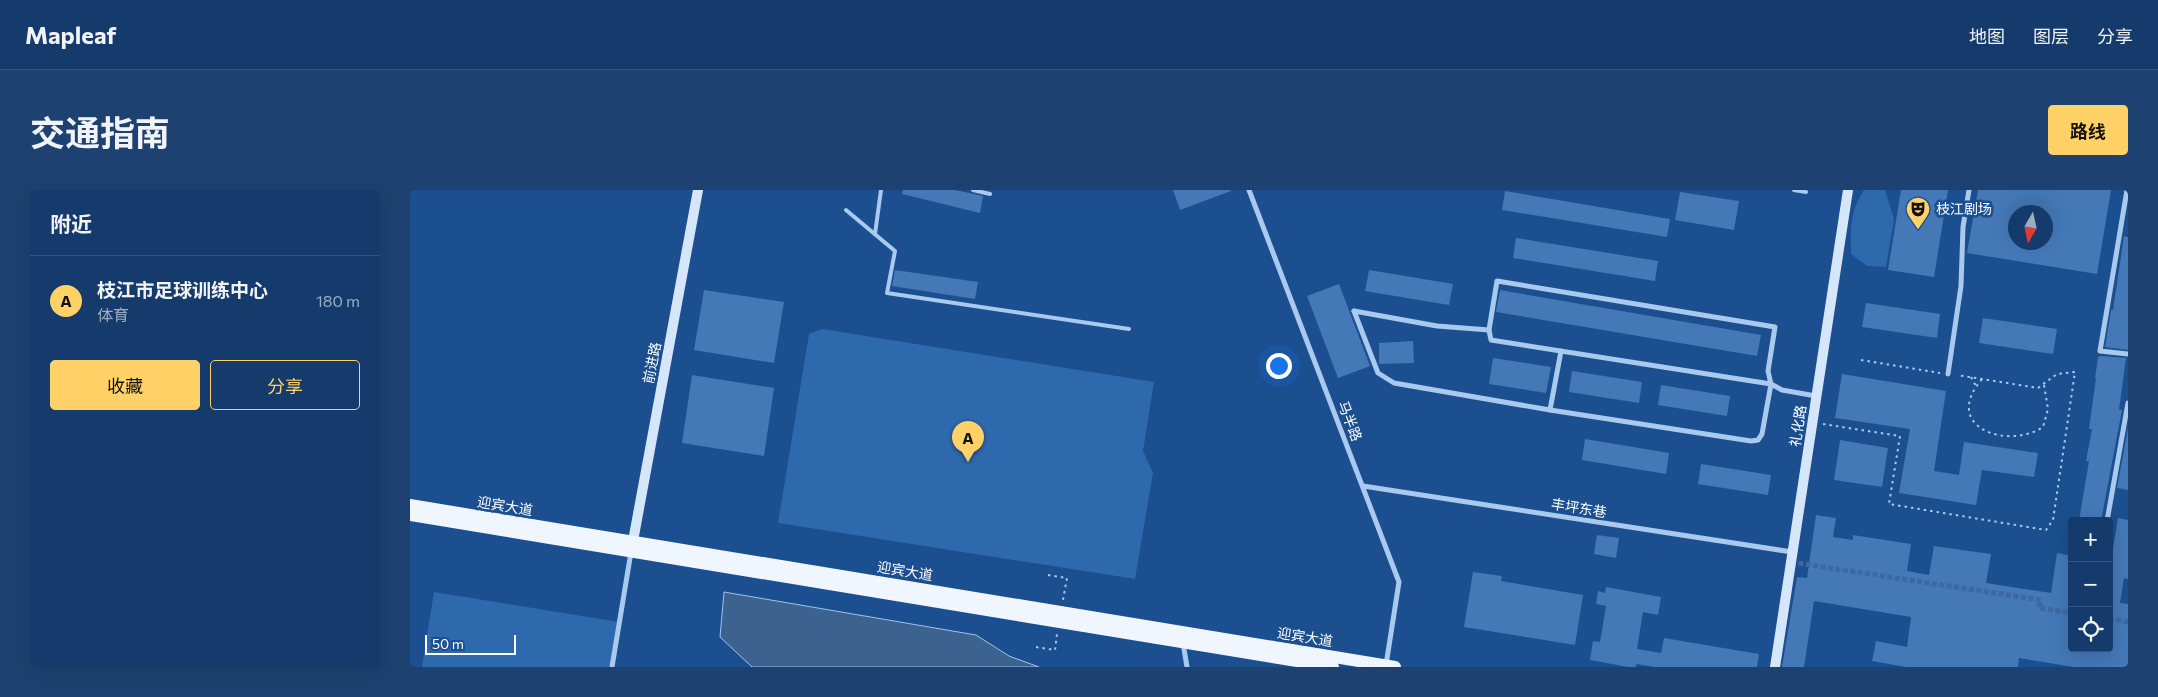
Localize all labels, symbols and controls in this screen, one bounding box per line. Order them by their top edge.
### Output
text: Mapleaf [25,20,116,49]
text: 地图 [1969,25,2005,47]
text: 图层 [2033,25,2069,47]
text: 分享 [2097,25,2133,47]
button: 路线 [2048,105,2128,155]
text: 交通指南 [30,110,170,153]
theatre icon: 枝江剧场 [1905,196,1931,230]
place label: 枝江剧场 [1936,200,1992,217]
north arrow [2008,205,2053,250]
text: 附近 [50,211,92,236]
text: 枝江市足球训练中心 [97,278,268,301]
text: A [60,291,72,310]
text: 180 m [316,291,360,310]
text: 体育 [97,305,129,324]
street label: 前进路 [639,341,664,385]
your location [1266,353,1292,379]
button: 收藏 [50,360,200,410]
button: 分享 [210,360,360,410]
street label: 马半路 [1335,398,1366,443]
street label: 礼化路 [1786,404,1809,448]
pin: A [952,421,984,462]
street label: 迎宾大道 [476,493,534,518]
street label: 丰坪东巷 [1550,495,1608,520]
map controls [2068,517,2113,652]
button: + [2068,517,2113,562]
street label: 迎宾大道 [876,558,934,583]
button: − [2068,562,2113,607]
button: locate [2068,607,2113,652]
street label: 迎宾大道 [1276,624,1334,649]
scale bar [425,632,516,655]
text: 50 m [432,635,464,652]

